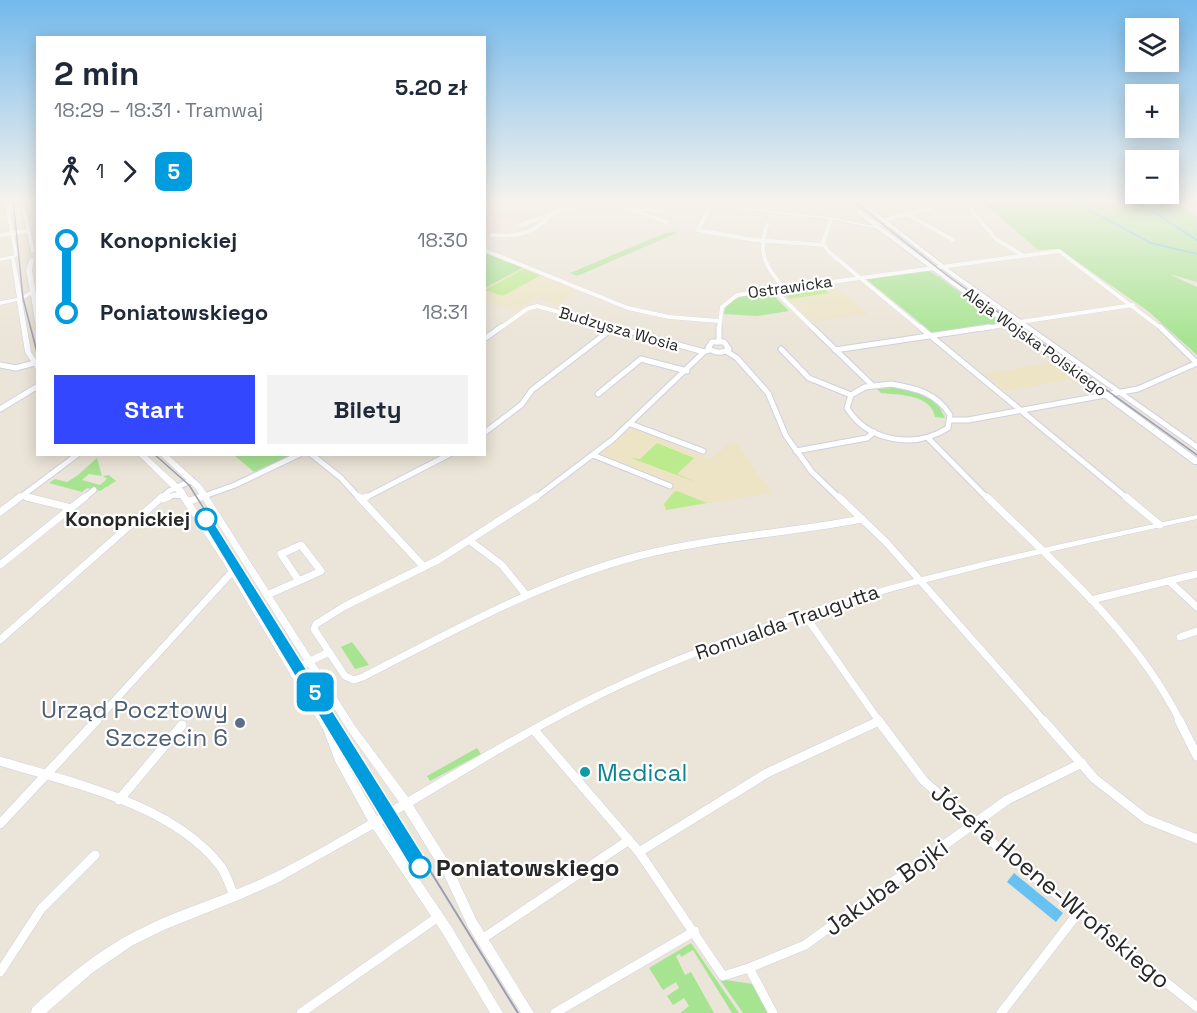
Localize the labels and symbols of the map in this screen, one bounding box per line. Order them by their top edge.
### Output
street label: Ostrawicka [746,271,834,303]
street label: Aleja Wojska Polskiego [959,283,1111,401]
street label: Budzysza Wosia [557,302,681,356]
place label: Konopnickiej [65,506,190,532]
marker: Konopnickiej [195,508,217,530]
street label: Romualda Traugutta [692,578,882,666]
line badge: 5 [296,672,334,712]
place label: Urząd Pocztowy Szczecin 6 [41,694,228,753]
marker: Urząd Pocztowy Szczecin 6 [233,716,247,730]
place label: Medical [597,757,687,788]
marker: Medical [578,765,592,779]
street label: Józefa Hoene-Wrońskiego [925,777,1177,995]
street label: Jakuba Bojki [818,832,954,942]
place label: Poniatowskiego [436,852,619,883]
marker: Poniatowskiego [409,856,431,878]

